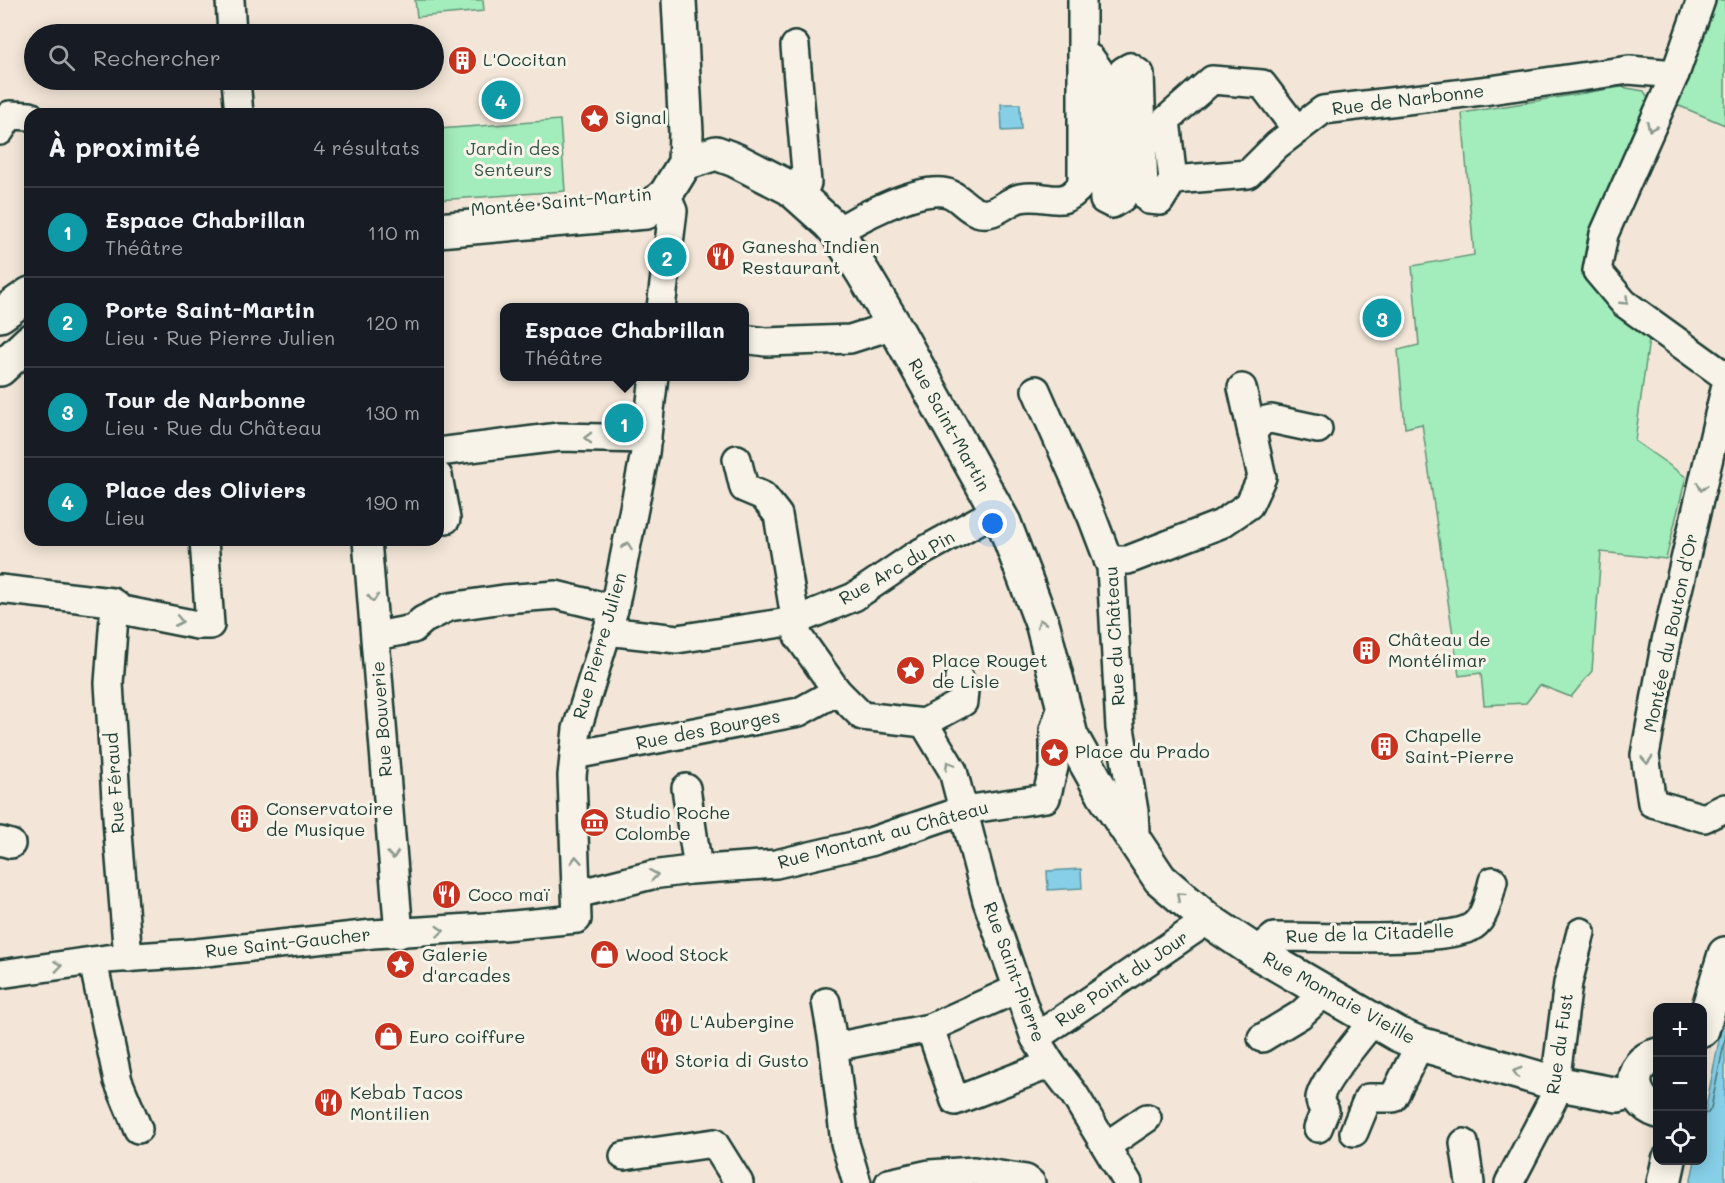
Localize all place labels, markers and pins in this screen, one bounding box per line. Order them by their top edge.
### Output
building icon: L'Occitan [446,44,478,76]
place label: L'Occitan [483,47,566,71]
pin: 4 [482,78,520,122]
place icon: Signal [578,102,610,134]
place label: Signal [615,105,667,129]
pin: 2 [648,234,686,280]
place label: Ganesha Indien Restaurant [742,234,879,279]
restaurant icon: Ganesha Indien Restaurant [705,241,737,273]
pin: 3 [1362,296,1402,340]
pin: 1 [604,400,644,446]
place label: Château de Montélimar [1388,627,1491,672]
building icon: Château de Montélimar [1351,634,1383,666]
place label: Place Rouget de Lisle [932,648,1048,693]
place icon: Place Rouget de Lisle [895,655,927,687]
place label: Chapelle Saint-Pierre [1405,723,1514,768]
building icon: Chapelle Saint-Pierre [1368,730,1400,762]
place icon: Place du Prado [1038,736,1070,768]
place label: Place du Prado [1075,739,1210,763]
place label: Conservatoire de Musique [266,796,393,841]
place label: Studio Roche Colombe [615,800,730,845]
building icon: Conservatoire de Musique [229,803,261,835]
museum icon: Studio Roche Colombe [578,807,610,839]
restaurant icon: Coco maï [431,879,463,911]
place label: Coco maï [468,882,550,906]
shop icon: Wood Stock [588,939,620,971]
place label: Galerie d'arcades [422,942,511,987]
place label: Wood Stock [625,942,728,966]
place icon: Galerie d'arcades [385,949,417,981]
restaurant icon: L'Aubergine [653,1006,685,1038]
place label: L'Aubergine [690,1009,794,1033]
shop icon: Euro coiffure [372,1021,404,1053]
place label: Euro coiffure [409,1024,525,1048]
restaurant icon: Storia di Gusto [638,1045,670,1077]
place label: Storia di Gusto [675,1048,809,1072]
place label: Kebab Tacos Montilien [350,1080,463,1125]
restaurant icon: Kebab Tacos Montilien [313,1087,345,1119]

